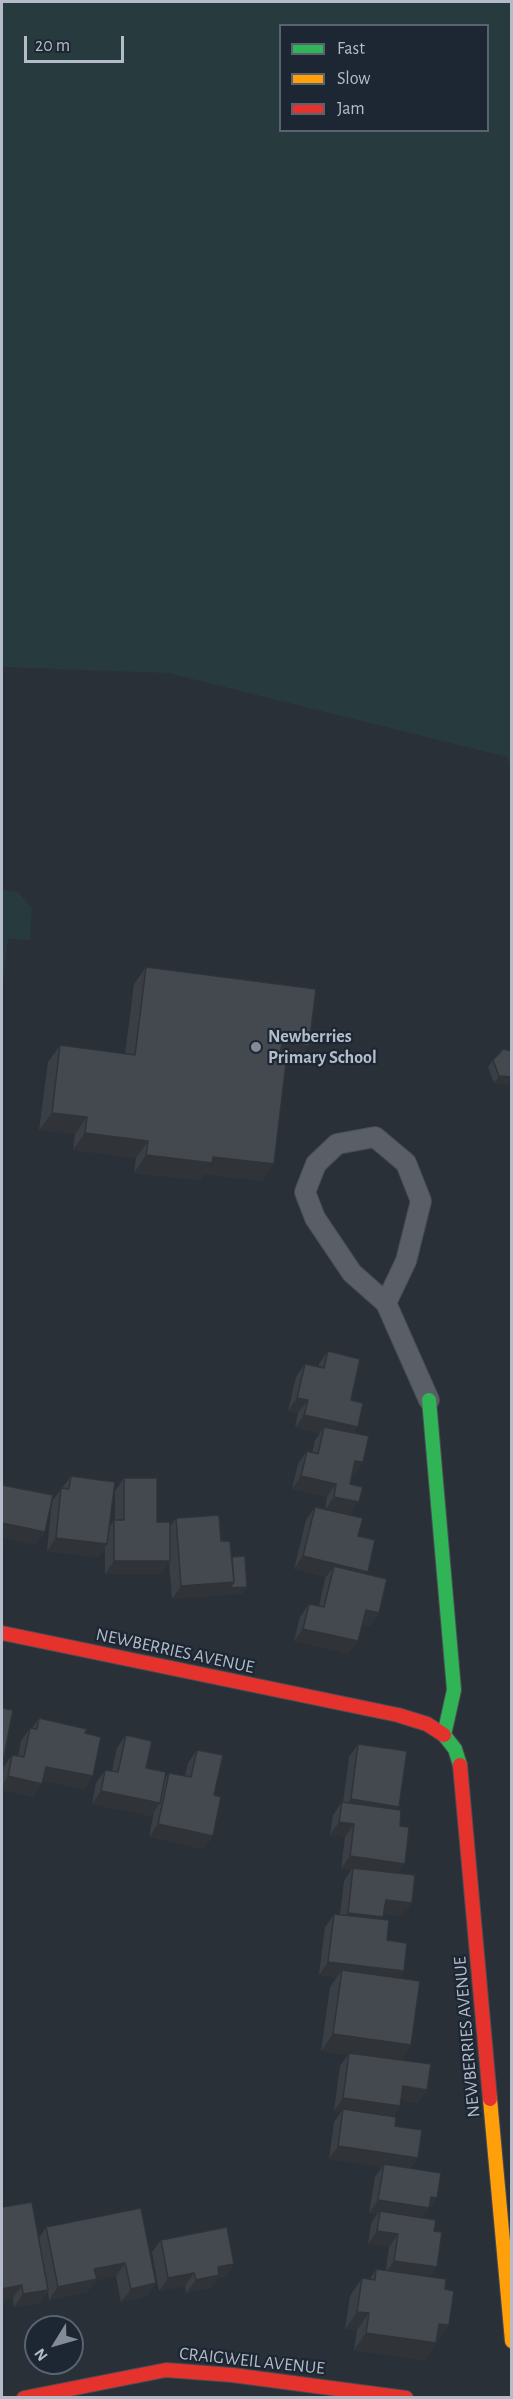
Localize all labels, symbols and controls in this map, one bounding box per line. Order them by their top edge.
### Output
scale bar [27,24,128,62]
legend [279,24,489,132]
text: 20 m [35,37,70,55]
text: Fast [337,40,365,58]
text: Slow [337,70,370,88]
text: Jam [337,100,365,118]
place label: Newberries Primary School [268,1026,377,1068]
marker: Newberries Primary School [249,1040,263,1054]
street label: NEWBERRIES AVENUE [94,1624,256,1678]
street label: NEWBERRIES AVENUE [449,1956,485,2118]
north arrow [24,2315,84,2375]
street label: CRAIGWEIL AVENUE [178,2343,326,2379]
text: N [31,2345,51,2364]

